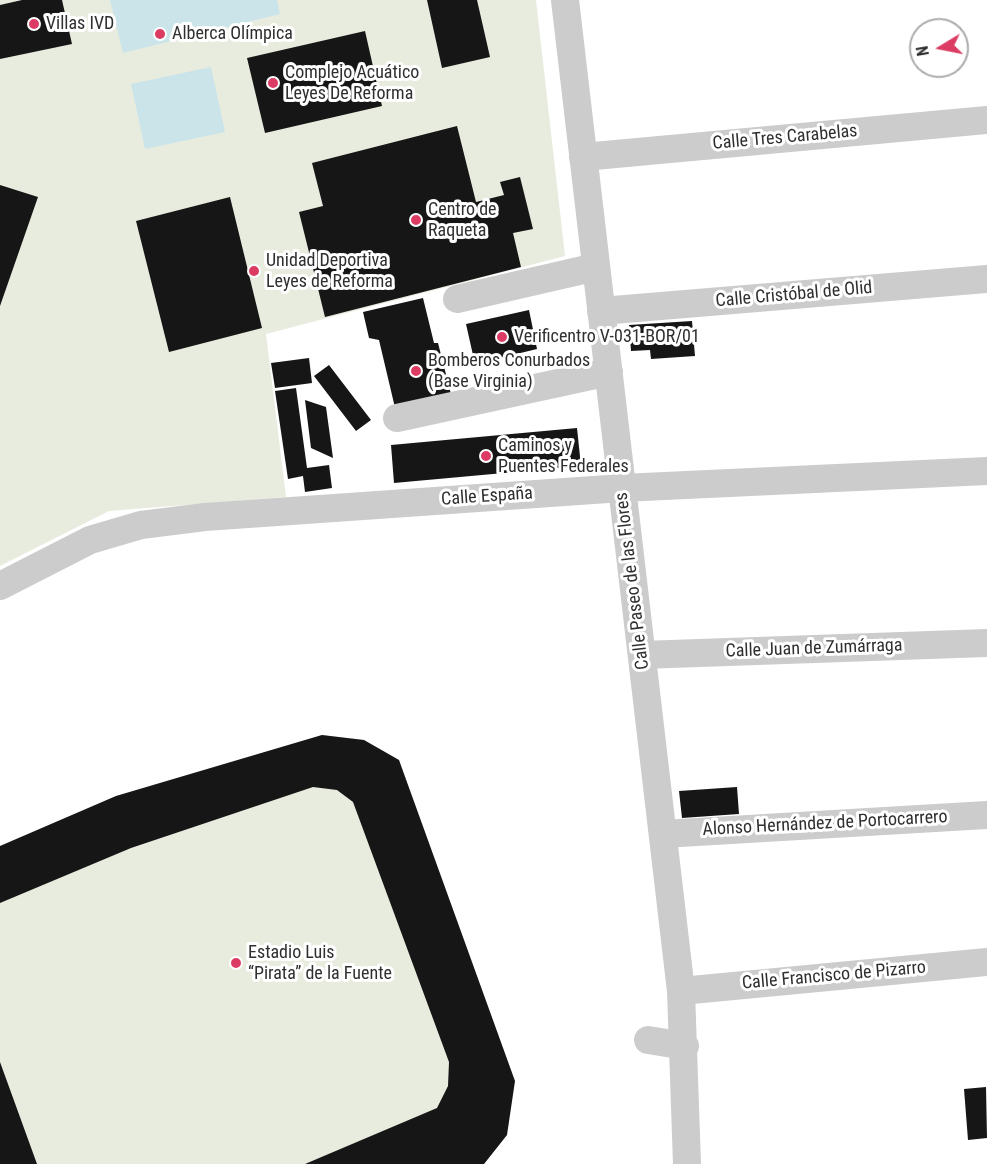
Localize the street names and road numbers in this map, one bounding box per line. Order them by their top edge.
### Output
street label: Calle Tres Carabelas [712,121,858,155]
street label: Calle Cristóbal de Olid [715,277,873,313]
street label: Calle España [441,483,533,511]
street label: Calle Paseo de las Flores [611,491,655,671]
street label: Calle Juan de Zumárraga [725,635,903,663]
street label: Alonso Hernández de Portocarrero [702,807,948,841]
street label: Calle Francisco de Pizarro [741,957,927,995]

